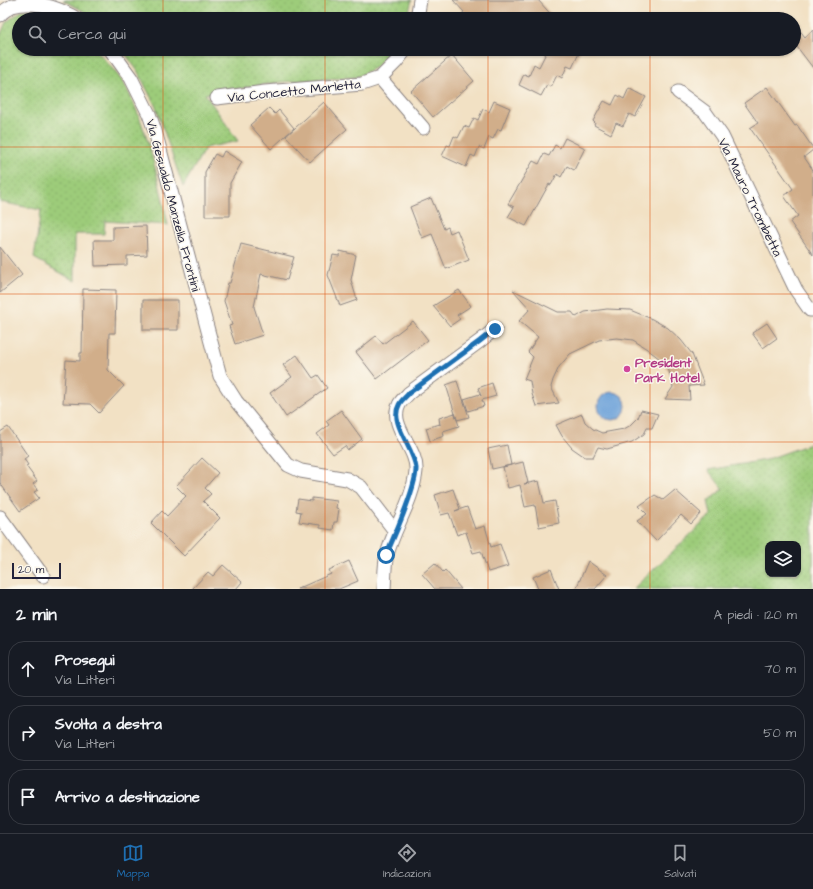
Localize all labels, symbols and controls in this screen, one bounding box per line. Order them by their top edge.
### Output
search box [12,12,801,56]
icon: search [26,23,48,45]
text: Cerca qui [58,24,126,45]
street label: Via Concetto Marletta [227,75,362,107]
street label: Via Gesualdo Manzella Frontini [141,117,205,294]
street label: Via Mauro Trombetta [714,135,787,260]
route end [486,320,504,338]
place label: President Park Hotel [635,354,700,387]
marker: President Park Hotel [622,364,632,374]
map controls [765,541,801,577]
button: layers [765,541,801,577]
route start [377,546,395,564]
scale bar [12,561,61,580]
text: 20 m [18,562,44,577]
text: 2 min [16,603,57,627]
text: A piedi · 120 m [714,606,797,624]
text: Prosegui [55,650,115,671]
icon: ahead [17,658,39,680]
text: 70 m [764,660,796,678]
text: Via Litteri [55,671,115,689]
text: Svolta a destra [55,714,162,735]
icon: right [17,722,39,744]
text: 50 m [763,724,796,742]
text: Via Litteri [55,735,115,753]
icon: arrive [17,786,39,808]
text: Arrivo a destinazione [55,787,200,808]
tab: Mappa [117,842,149,881]
tab: Indicazioni [383,842,431,881]
tab: Salvati [664,842,696,881]

